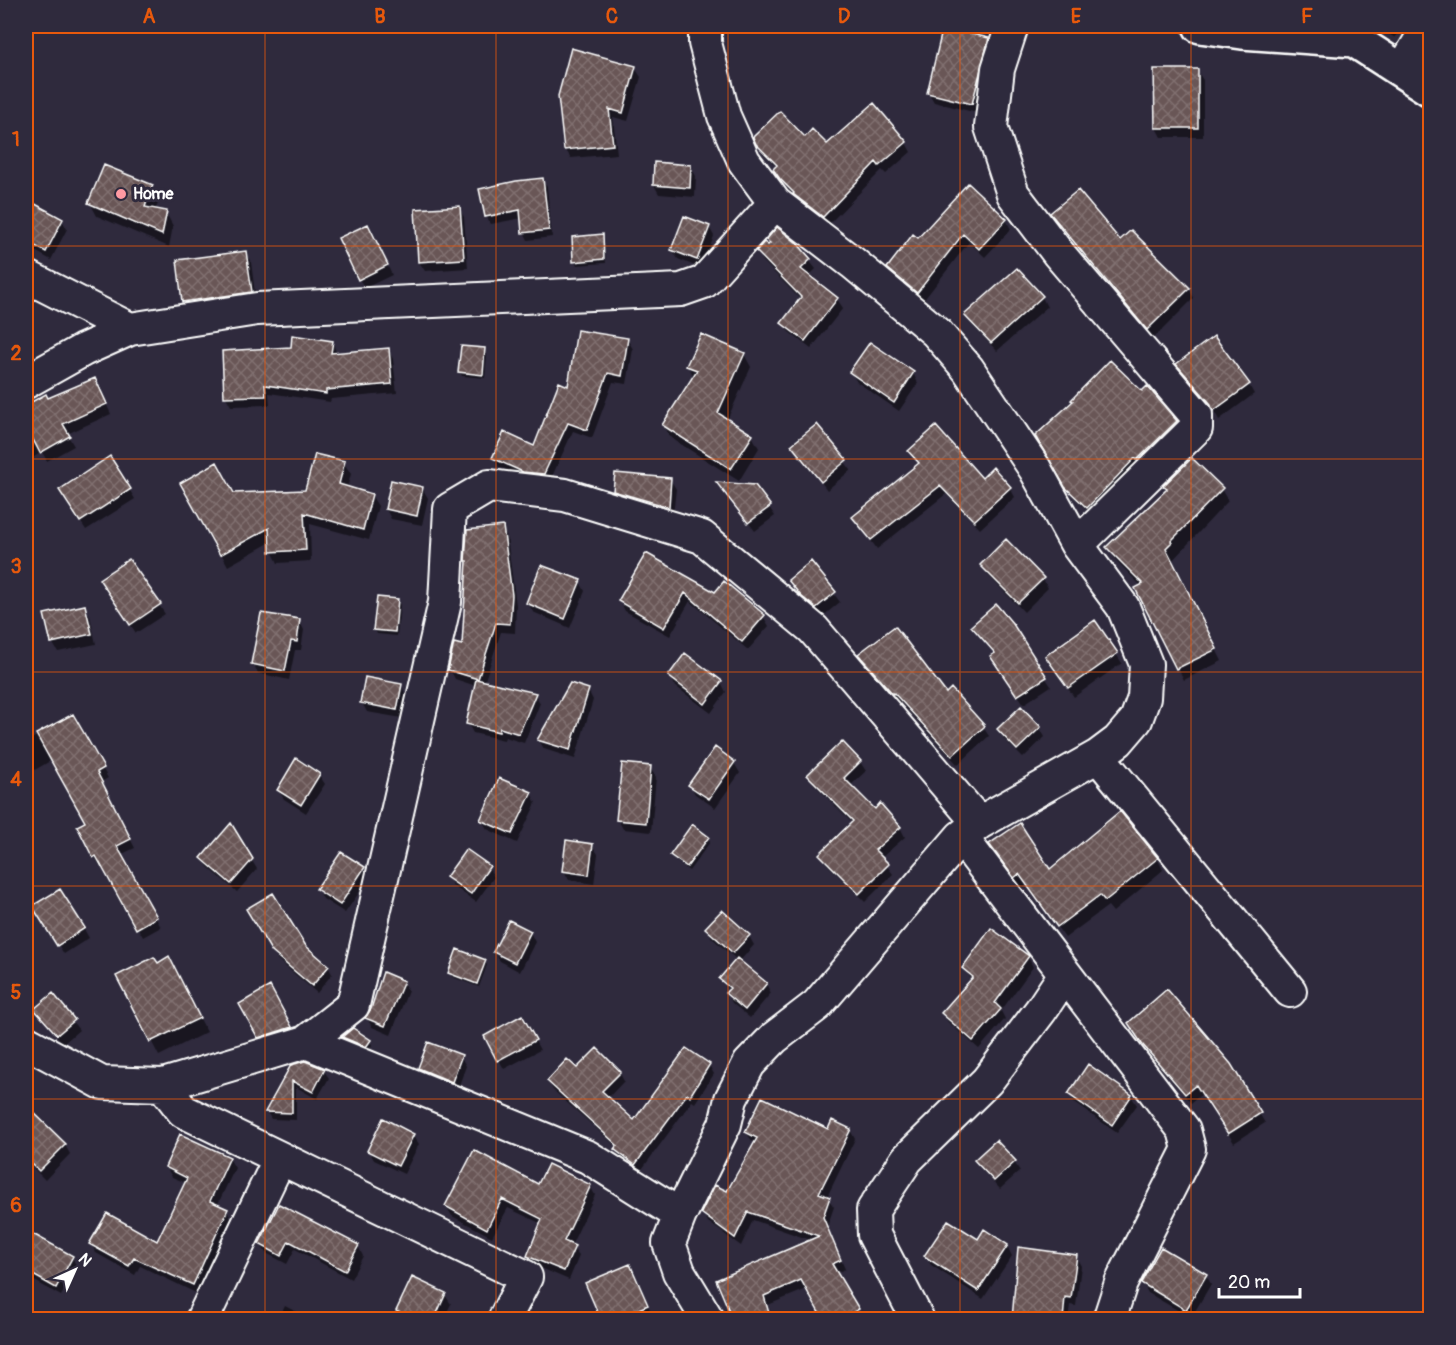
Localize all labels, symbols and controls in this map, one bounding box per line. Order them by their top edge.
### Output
text: A [143,4,156,29]
text: B [374,4,386,29]
text: C [606,4,618,29]
text: D [838,4,851,29]
text: E [1071,4,1082,29]
text: F [1301,4,1313,29]
text: 1 [12,127,20,152]
place label: Home [133,184,174,204]
marker: Home [114,187,128,201]
text: 2 [10,341,22,366]
text: 3 [10,554,22,579]
text: 4 [10,767,22,792]
text: 5 [11,980,22,1005]
text: 6 [10,1193,22,1218]
north arrow [45,1240,105,1300]
text: N [74,1249,96,1271]
scale bar [1219,1261,1300,1299]
text: 20 m [1228,1271,1270,1294]

